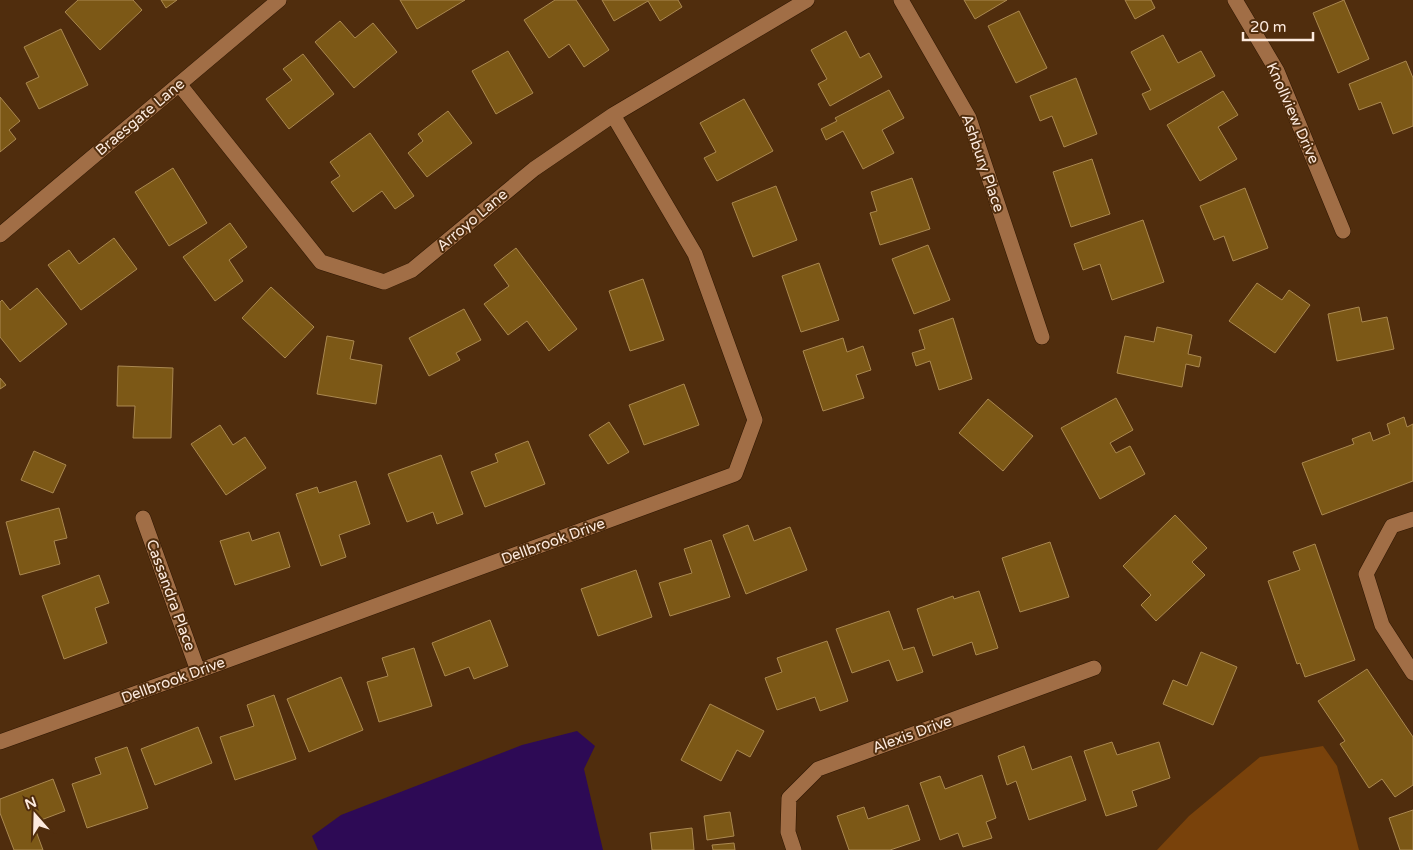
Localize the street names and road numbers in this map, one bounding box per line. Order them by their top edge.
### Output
street label: Knollview Drive [1263,60,1323,166]
street label: Braesgate Lane [92,75,188,159]
street label: Ashbury Place [958,112,1008,214]
street label: Arroyo Lane [433,185,511,255]
street label: Dellbrook Drive [499,514,607,568]
street label: Cassandra Place [143,537,199,653]
street label: Dellbrook Drive [119,653,227,707]
street label: Alexis Drive [870,711,954,757]

